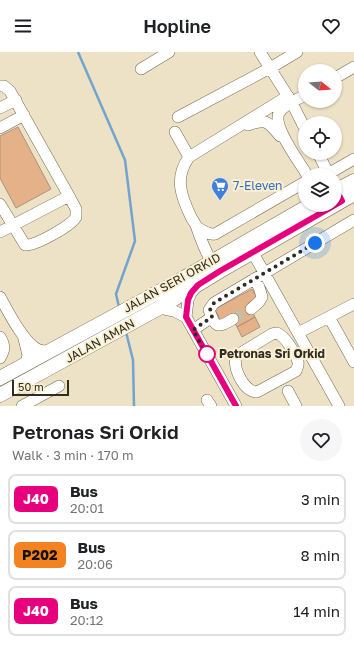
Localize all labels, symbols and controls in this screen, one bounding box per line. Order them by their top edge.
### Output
icon: menu [12,15,34,37]
text: Hopline [143,15,211,37]
icon: heart [320,15,342,37]
north arrow [298,64,342,108]
map controls [298,64,342,212]
button: locate [298,116,342,160]
button: layers [298,168,342,212]
supermarket icon: 7-Eleven [210,176,230,201]
place label: 7-Eleven [233,178,283,193]
your location [305,233,325,253]
street label: JALAN SERI ORKID [120,250,223,316]
street label: JALAN AMAN [62,315,137,366]
marker: Petronas Sri Orkid [198,345,216,363]
place label: Petronas Sri Orkid [219,346,325,361]
scale bar [12,378,69,397]
text: 50 m [18,380,44,393]
button: heart [300,419,342,461]
text: Petronas Sri Orkid [12,420,179,443]
text: Walk · 3 min · 170 m [12,447,133,463]
text: Bus [70,482,98,500]
text: J40 [23,490,49,507]
text: 3 min [301,490,340,508]
text: 20:01 [70,500,104,516]
text: Bus [78,538,105,556]
text: P202 [22,546,58,563]
text: 8 min [301,546,340,564]
text: 20:06 [78,556,113,572]
text: Bus [70,594,98,612]
text: J40 [23,602,49,619]
text: 14 min [293,602,340,620]
text: 20:12 [70,612,103,628]

